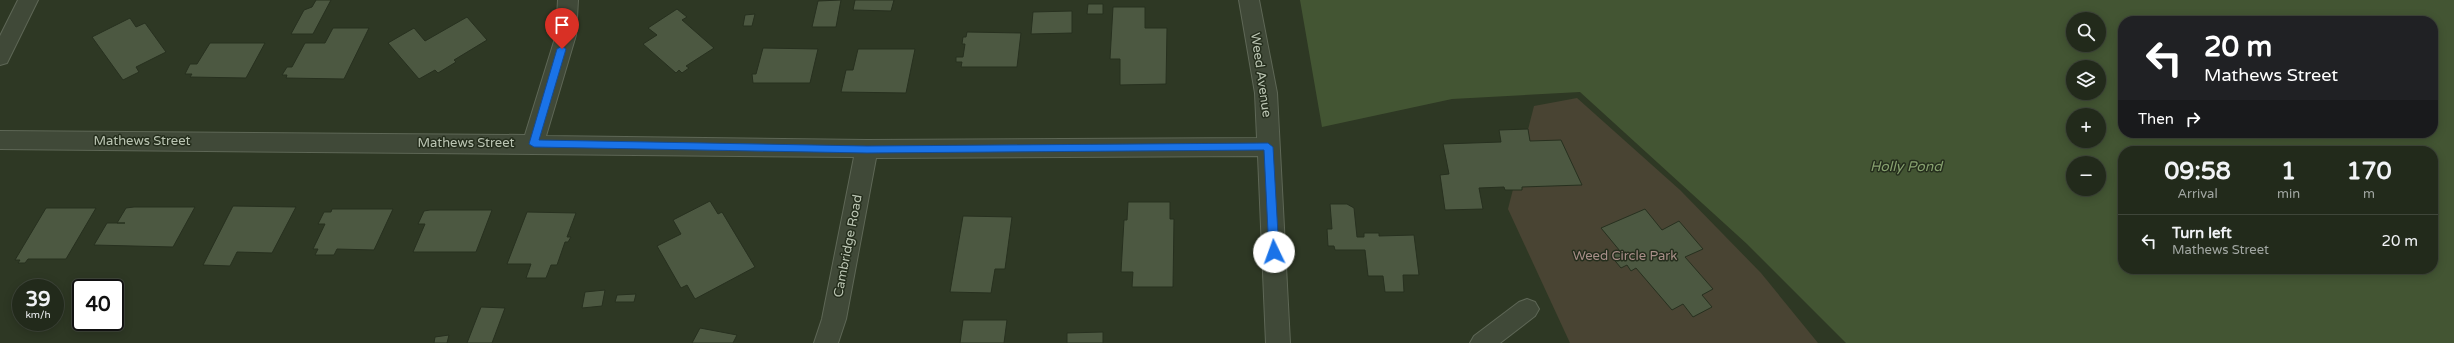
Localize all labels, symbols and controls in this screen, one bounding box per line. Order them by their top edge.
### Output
pin [545,8,579,49]
map controls [2066,12,2106,196]
button: search [2066,12,2106,52]
icon: arrive [551,14,573,36]
text: 20 m [2204,30,2272,64]
street label: Weed Avenue [1247,32,1275,118]
icon: left [2138,32,2190,84]
button: layers [2066,60,2106,100]
text: Mathews Street [2204,64,2338,86]
button: + [2066,108,2106,148]
icon: right [2182,108,2204,130]
text: Then [2138,110,2174,128]
street label: Mathews Street [94,133,191,149]
street label: Mathews Street [418,135,515,151]
button: − [2066,156,2106,196]
text: 09:58 [2164,157,2231,186]
text: 1 [2281,157,2296,186]
text: 170 [2346,157,2392,186]
water label: Holly Pond [1870,158,1944,175]
text: Arrival [2177,186,2218,202]
text: min [2277,186,2300,202]
text: m [2363,186,2375,202]
street label: Cambridge Road [830,193,866,299]
text: Turn left [2172,224,2232,242]
icon: left [2138,230,2160,252]
position arrow [1253,231,1295,273]
text: 20 m [2381,232,2418,250]
text: Mathews Street [2172,242,2269,258]
park label: Weed Circle Park [1573,248,1677,264]
speed limit sign: 40 [72,279,124,331]
text: 39 [25,288,51,312]
text: km/h [25,309,51,321]

